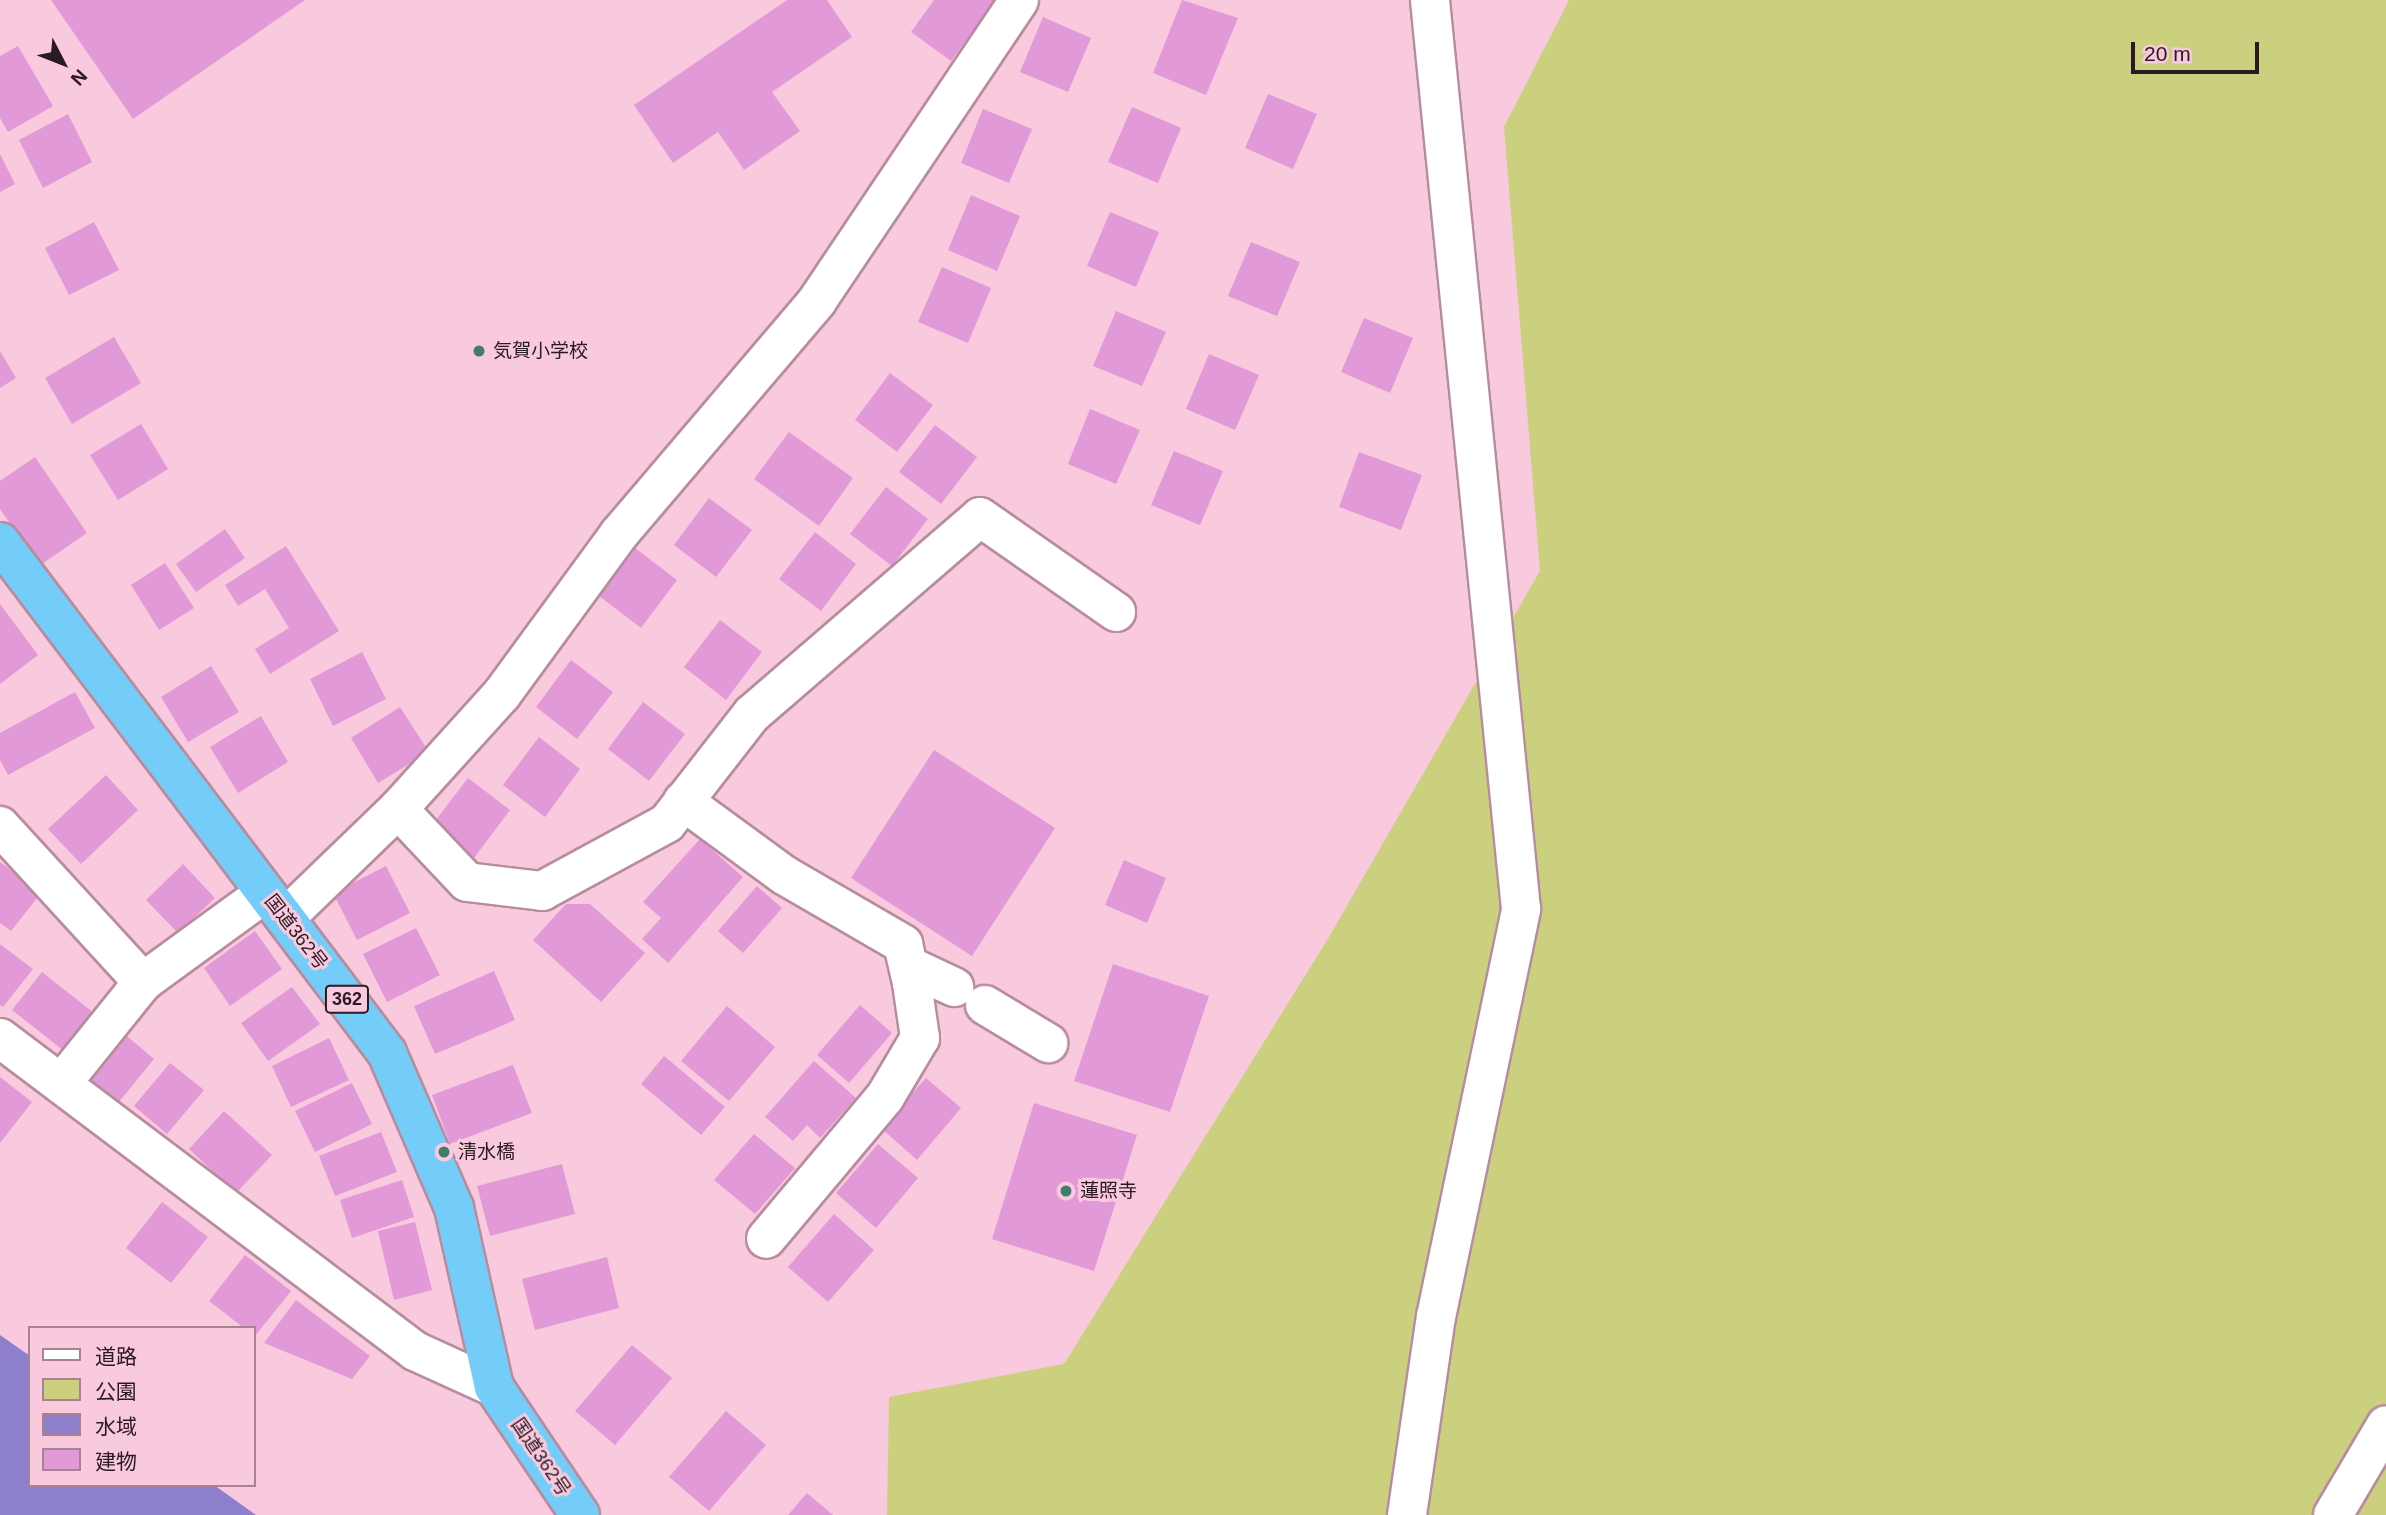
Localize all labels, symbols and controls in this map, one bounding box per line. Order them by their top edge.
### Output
north arrow [28,28,98,98]
scale bar [2134,28,2262,72]
text: 20 m [2144,42,2191,65]
text: N [67,65,91,90]
place label: 気賀小学校 [493,340,588,362]
marker: 気賀小学校 [471,343,487,359]
street label: 国道362号 [260,890,332,974]
road number: 362 [324,984,370,1014]
place label: 清水橋 [458,1141,515,1163]
marker: 清水橋 [436,1144,452,1160]
place label: 蓮照寺 [1080,1180,1137,1202]
marker: 蓮照寺 [1058,1183,1074,1199]
legend [28,1326,256,1487]
text: 道路 [95,1345,137,1368]
text: 公園 [95,1380,137,1403]
street label: 国道362号 [507,1414,575,1500]
text: 水域 [95,1415,137,1438]
text: 建物 [95,1450,137,1473]

